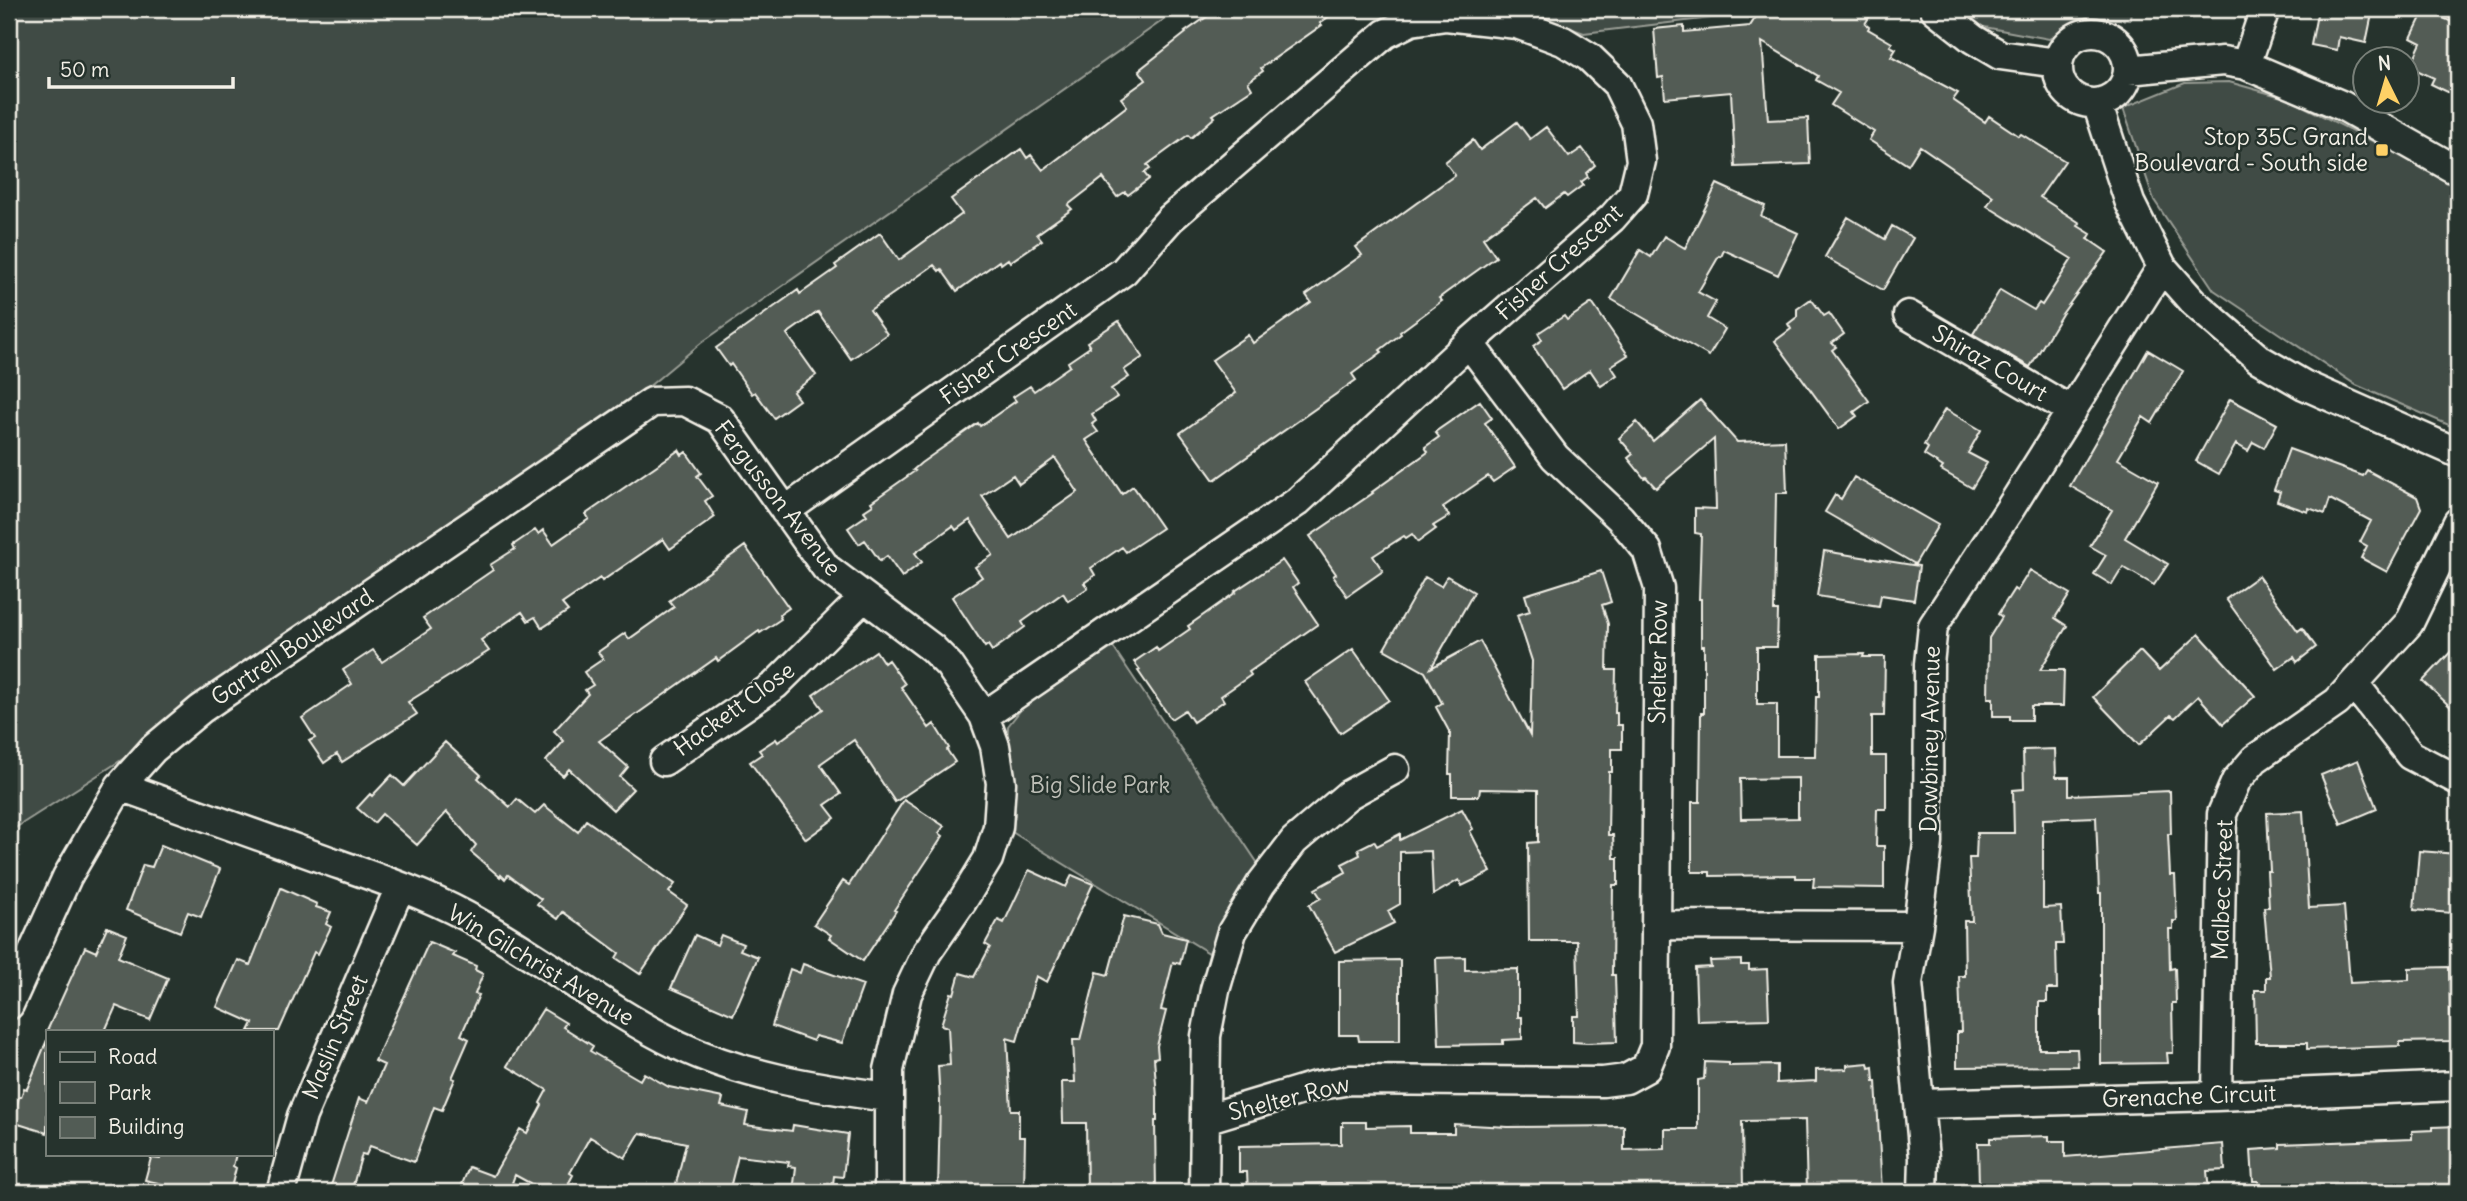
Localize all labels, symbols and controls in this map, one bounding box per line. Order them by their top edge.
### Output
scale bar [49,46,233,90]
north arrow [2352,46,2422,116]
text: N [2377,51,2392,76]
text: 50 m [60,56,109,83]
place label: Stop 35C Grand Boulevard - South side [2134,122,2368,177]
marker: Stop 35C Grand Boulevard - South side [2374,142,2390,158]
street label: Fisher Crescent [1489,197,1628,326]
street label: Fisher Crescent [934,295,1082,410]
street label: Shiraz Court [1927,318,2053,407]
street label: Fergusson Avenue [709,414,848,581]
street label: Gartrell Boulevard [205,582,378,712]
street label: Shelter Row [1642,600,1673,724]
street label: Dawbiney Avenue [1913,645,1946,833]
street label: Hackett Close [668,655,800,762]
park label: Big Slide Park [1030,770,1170,799]
street label: Malbec Street [2205,819,2238,961]
street label: Win Gilchrist Avenue [443,898,640,1032]
street label: Maslin Street [295,970,374,1103]
legend [46,1030,273,1156]
text: Road [108,1043,157,1070]
street label: Shelter Row [1225,1068,1352,1127]
street label: Grenache Circuit [2101,1078,2277,1113]
text: Park [108,1079,151,1106]
text: Building [108,1113,184,1140]

